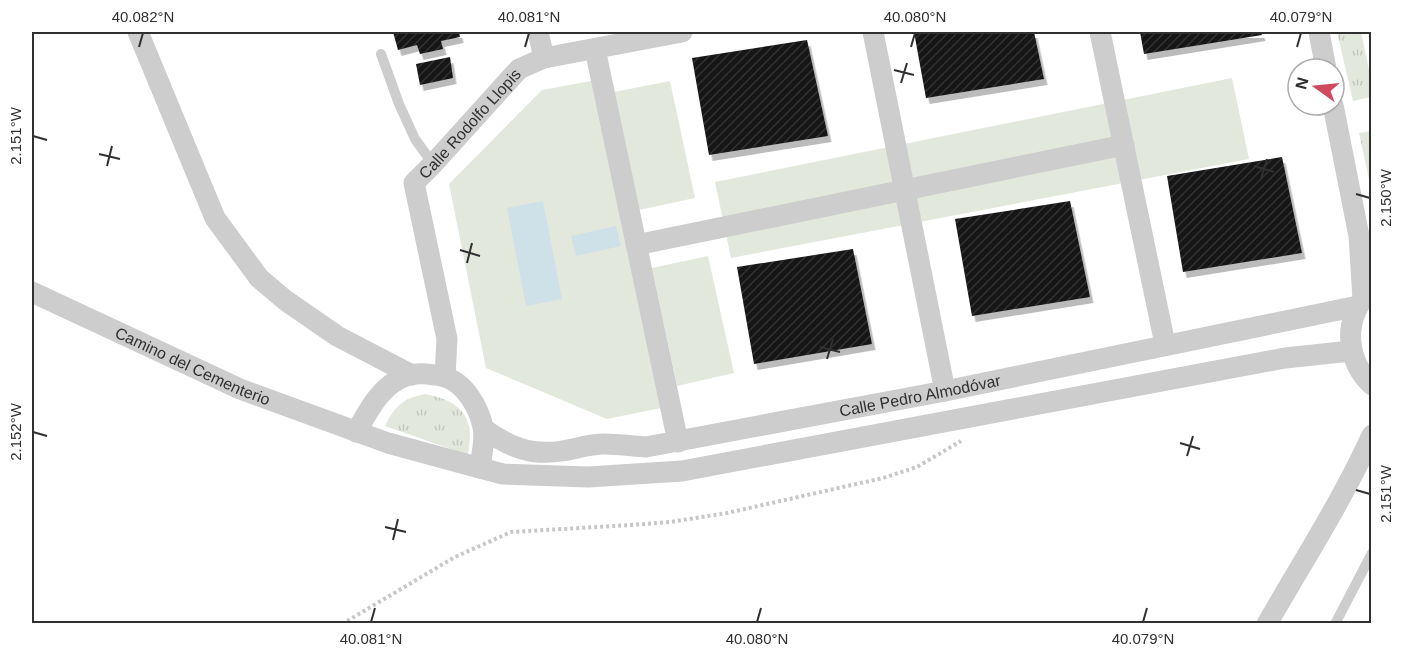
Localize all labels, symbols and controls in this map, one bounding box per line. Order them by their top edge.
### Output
text: 40.082°N [112,8,174,25]
text: 40.081°N [498,8,560,25]
text: 40.080°N [884,8,946,25]
text: 40.079°N [1270,8,1332,25]
north arrow [1286,57,1346,117]
street label: Calle Rodolfo Llopis [416,65,524,182]
text: N [1292,75,1312,91]
text: 2.151°W [7,106,24,165]
text: 2.150°W [1377,168,1394,227]
street label: Camino del Cementerio [112,324,273,408]
street label: Calle Pedro Almodóvar [838,372,1003,420]
text: 2.152°W [7,402,24,461]
text: 2.151°W [1377,464,1394,523]
text: 40.081°N [340,630,402,647]
text: 40.080°N [726,630,788,647]
text: 40.079°N [1112,630,1174,647]

